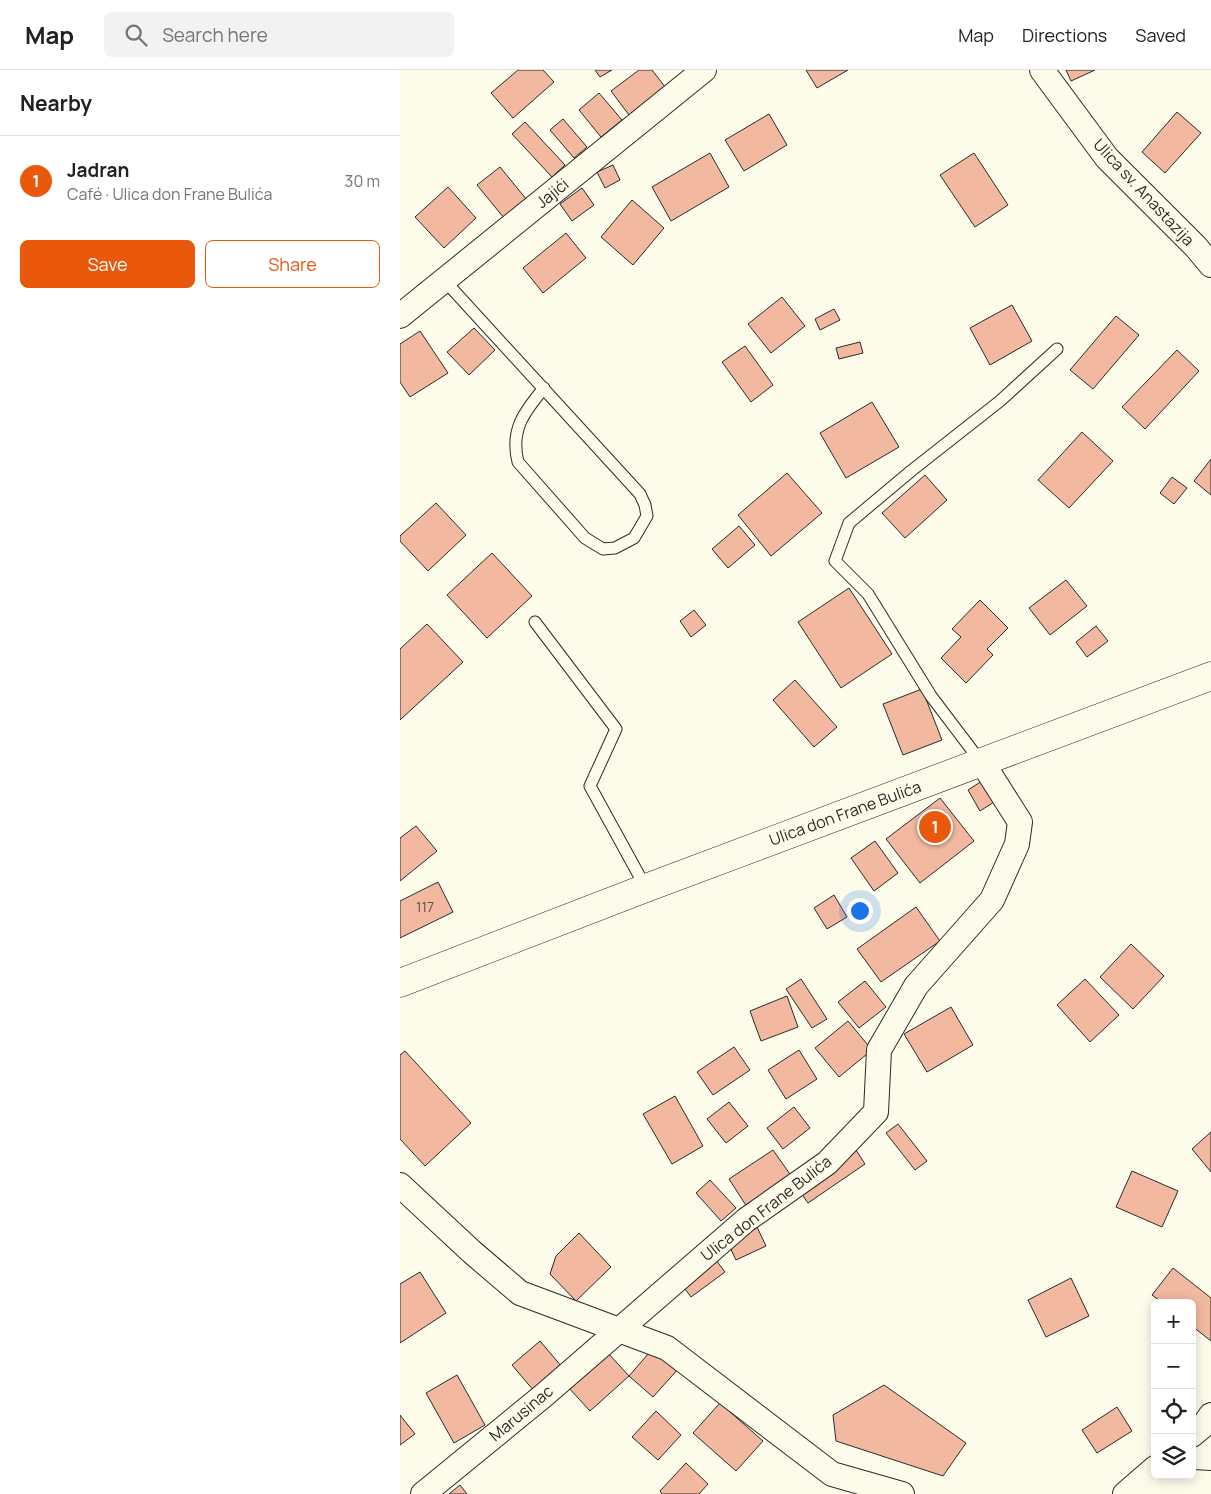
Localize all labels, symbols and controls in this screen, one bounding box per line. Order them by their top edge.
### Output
search box [104,12,454,57]
text: Map [25,18,74,51]
icon: search [122,21,150,49]
text: Search here [162,22,268,48]
text: Map [958,23,994,47]
text: Directions [1022,23,1107,47]
text: Saved [1135,23,1186,47]
text: Nearby [20,89,92,117]
street label: Ulica sv. Anastazija [1089,134,1199,250]
text: Jadran [67,157,129,183]
text: 1 [32,170,40,192]
text: 30 m [345,170,380,192]
street label: Jajići [531,173,573,213]
text: Café · Ulica don Frane Bulića [67,183,273,205]
button: Save [20,240,195,288]
button: Share [205,240,380,288]
street label: Ulica don Frane Bulića [766,775,924,851]
pin: 1 [919,808,951,846]
house number: 117 [416,897,434,916]
your location [847,898,873,924]
street label: Ulica don Frane Bulića [696,1150,836,1266]
map controls [1151,1299,1196,1479]
button: + [1151,1299,1196,1344]
button: − [1151,1344,1196,1389]
street label: Marusinac [484,1380,558,1446]
button: locate [1151,1389,1196,1434]
button: layers [1151,1434,1196,1479]

